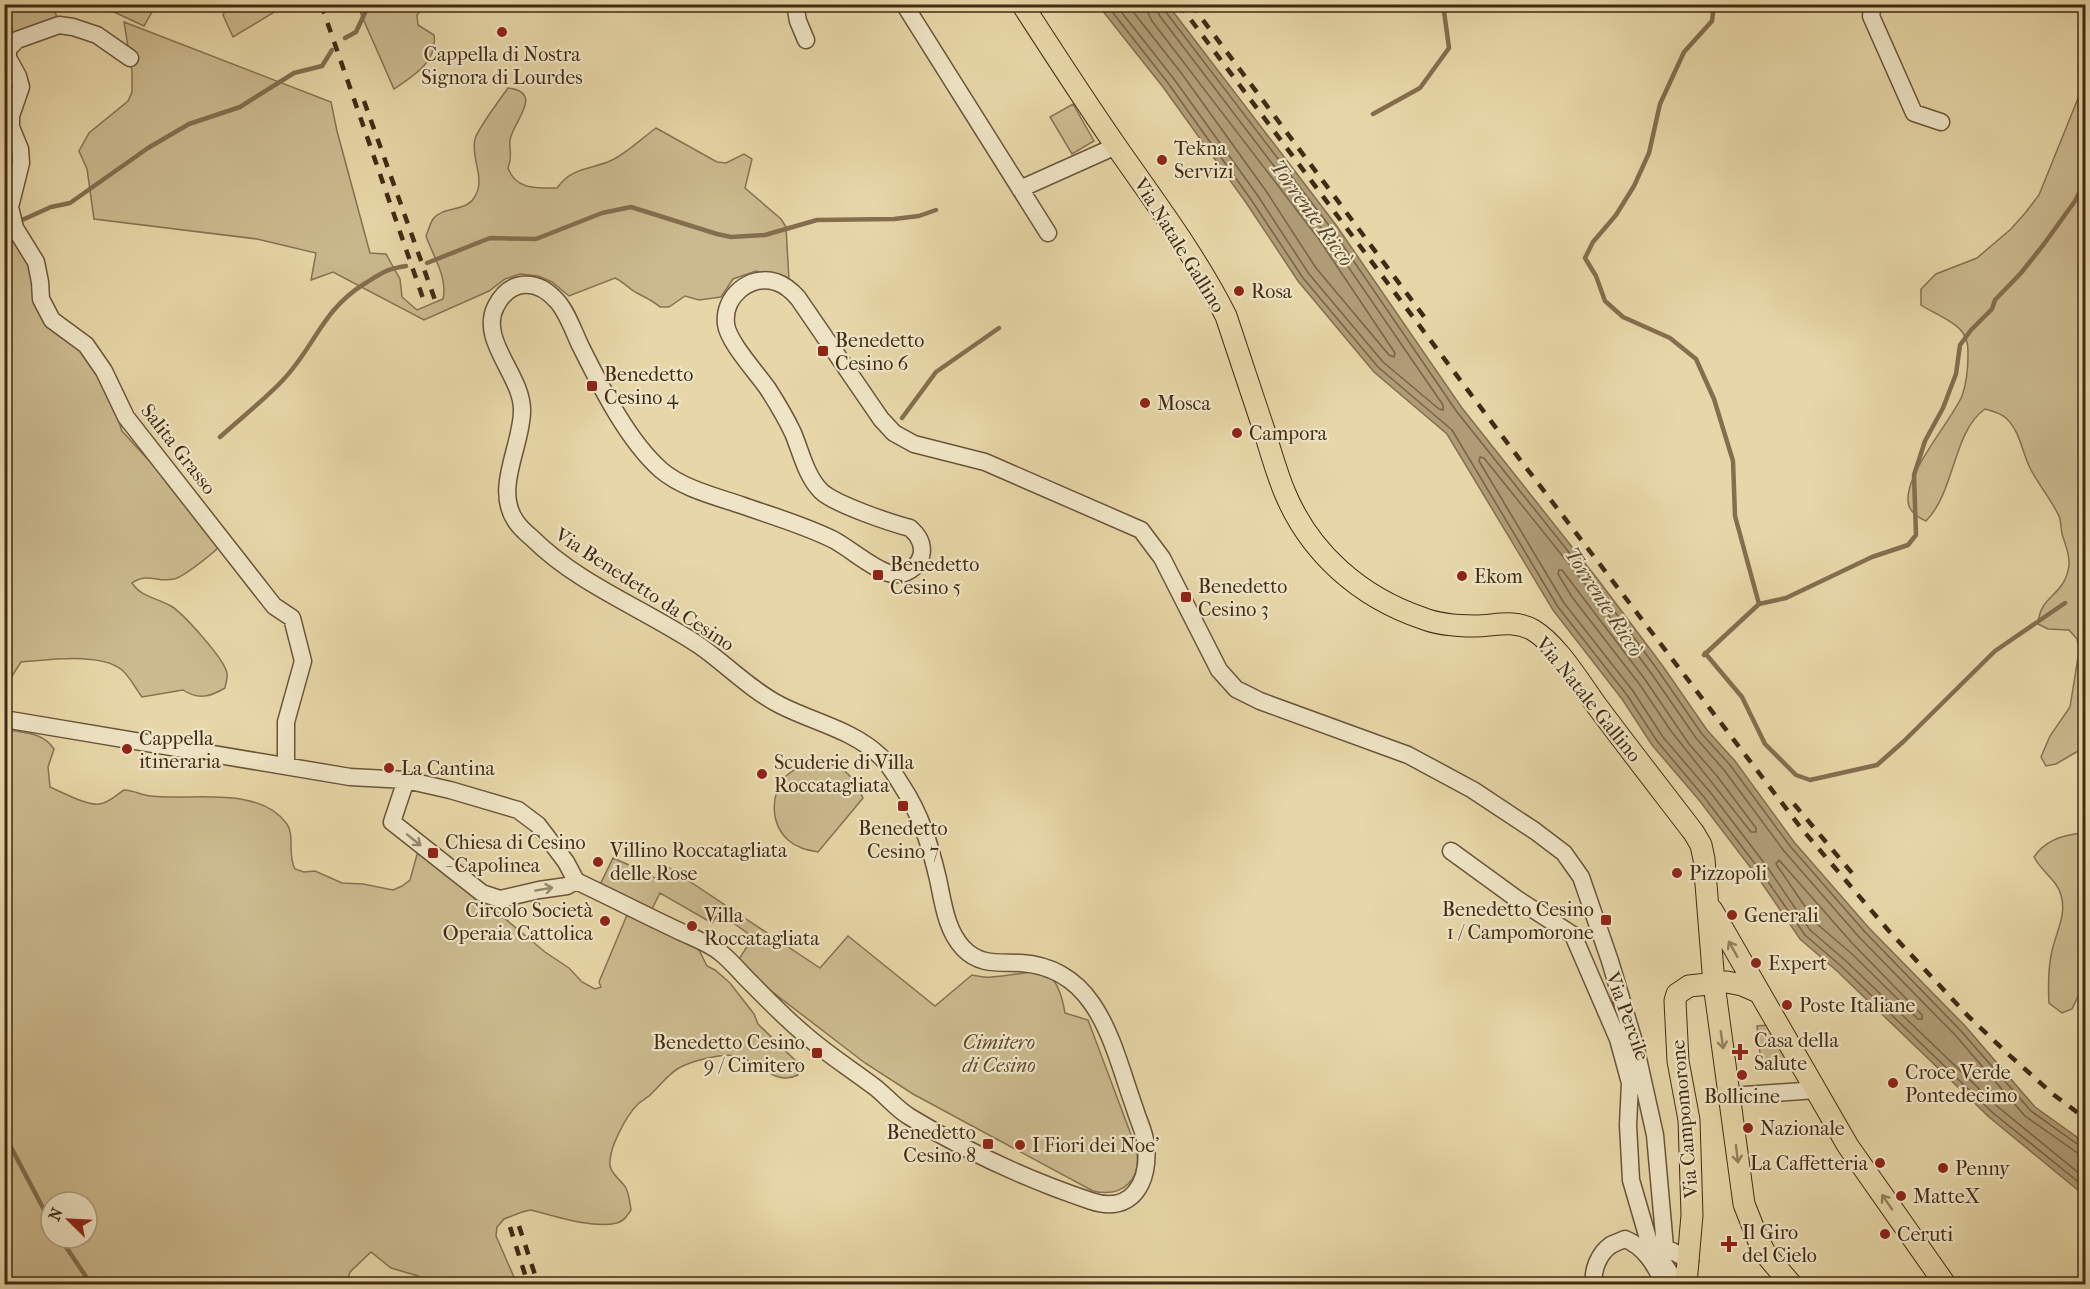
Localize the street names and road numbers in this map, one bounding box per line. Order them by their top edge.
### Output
street label: Via Natale Gallino [1128,173,1230,317]
street label: Salita Grasso [136,400,221,499]
street label: Via Benedetto da Cesino [550,522,739,656]
street label: Via Natale Gallino [1530,631,1646,767]
street label: Via Percile [1601,968,1654,1064]
street label: Via Campomorone [1666,1039,1703,1200]

